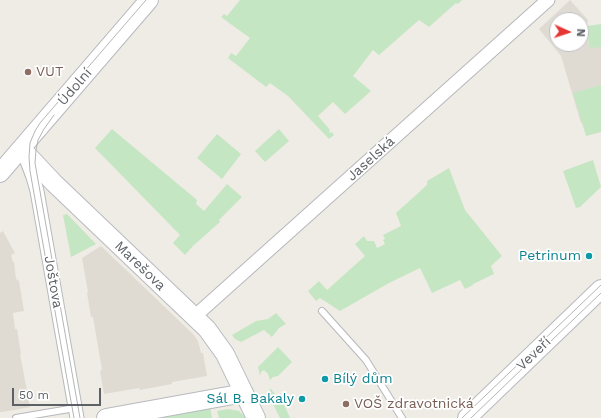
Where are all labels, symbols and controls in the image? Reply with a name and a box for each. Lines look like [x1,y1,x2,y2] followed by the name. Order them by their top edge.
[549,12,589,52] north arrow
[574,28,587,37] text: N
[36,64,63,80] place label: VUT
[54,65,96,109] street label: Údolní
[23,67,33,77] marker: VUT
[344,133,398,185] street label: Jaselská
[111,238,169,294] street label: Marešova
[519,248,581,264] place label: Petrinum
[584,251,594,261] marker: Petrinum
[40,255,66,309] street label: Joštova
[513,334,555,374] street label: Veveří
[333,371,393,387] place label: Bílý dům
[320,374,330,384] marker: Bílý dům
[14,380,103,406] scale bar
[19,388,49,402] text: 50 m
[207,391,294,407] place label: Sál B. Bakaly
[297,394,307,404] marker: Sál B. Bakaly
[354,396,474,412] place label: VOŠ zdravotnická
[341,399,351,409] marker: VOŠ zdravotnická

